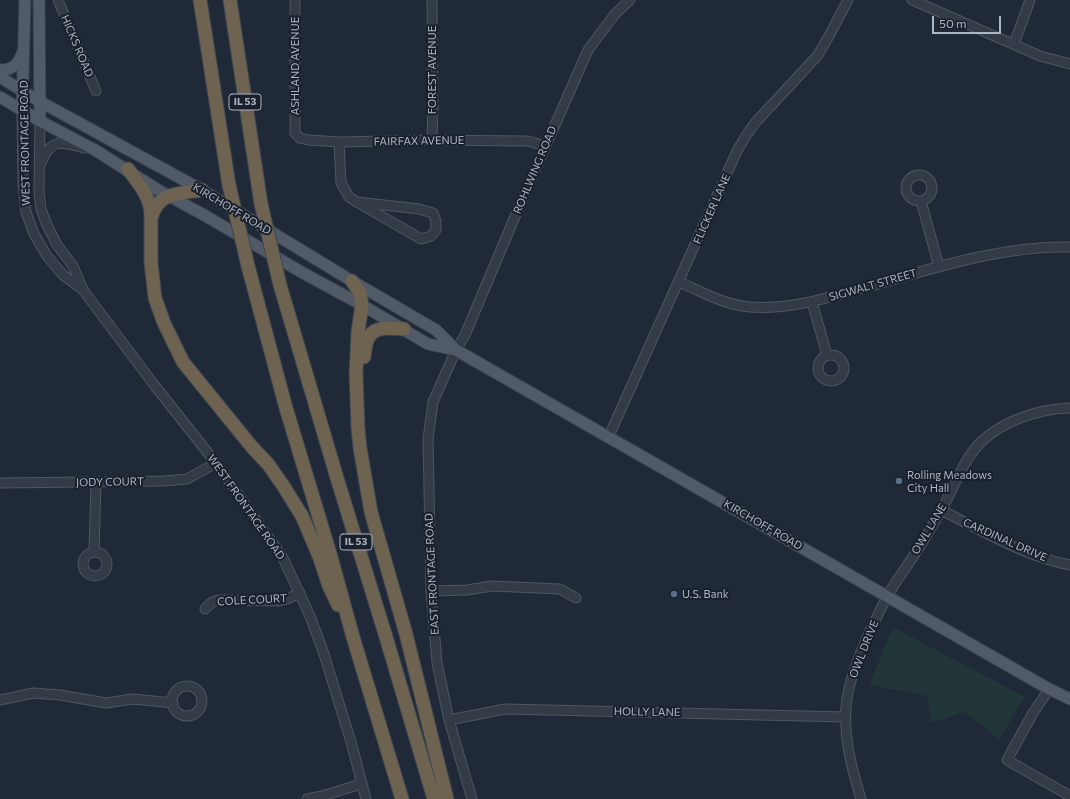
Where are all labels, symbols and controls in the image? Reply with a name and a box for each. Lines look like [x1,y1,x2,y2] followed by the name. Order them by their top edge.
[934,8,1003,34] scale bar
[58,13,96,79] street label: HICKS ROAD
[939,16,967,30] text: 50 m
[288,17,302,115] street label: ASHLAND AVENUE
[425,26,439,114] street label: FOREST AVENUE
[17,80,33,206] street label: WEST FRONTAGE ROAD
[229,94,261,110] road number: IL 53
[511,124,559,216] street label: ROHLWING ROAD
[374,134,464,148] street label: FAIRFAX AVENUE
[691,172,733,246] street label: FLICKER LANE
[191,181,273,237] street label: KIRCHOFF ROAD
[828,266,918,304] street label: SIGWALT STREET
[205,452,287,562] street label: WEST FRONTAGE ROAD
[907,468,992,494] place label: Rolling Meadows City Hall
[76,475,144,489] street label: JODY COURT
[894,476,904,486] marker: Rolling Meadows City Hall
[721,497,805,553] street label: KIRCHOFF ROAD
[909,501,949,557] street label: OWL LANE
[422,513,442,635] street label: EAST FRONTAGE ROAD
[961,516,1049,564] street label: CARDINAL DRIVE
[340,534,372,550] road number: IL 53
[682,587,729,601] place label: U.S. Bank
[669,589,679,599] marker: U.S. Bank
[217,592,287,608] street label: COLE COURT
[846,618,882,680] street label: OWL DRIVE
[614,705,680,719] street label: HOLLY LANE

